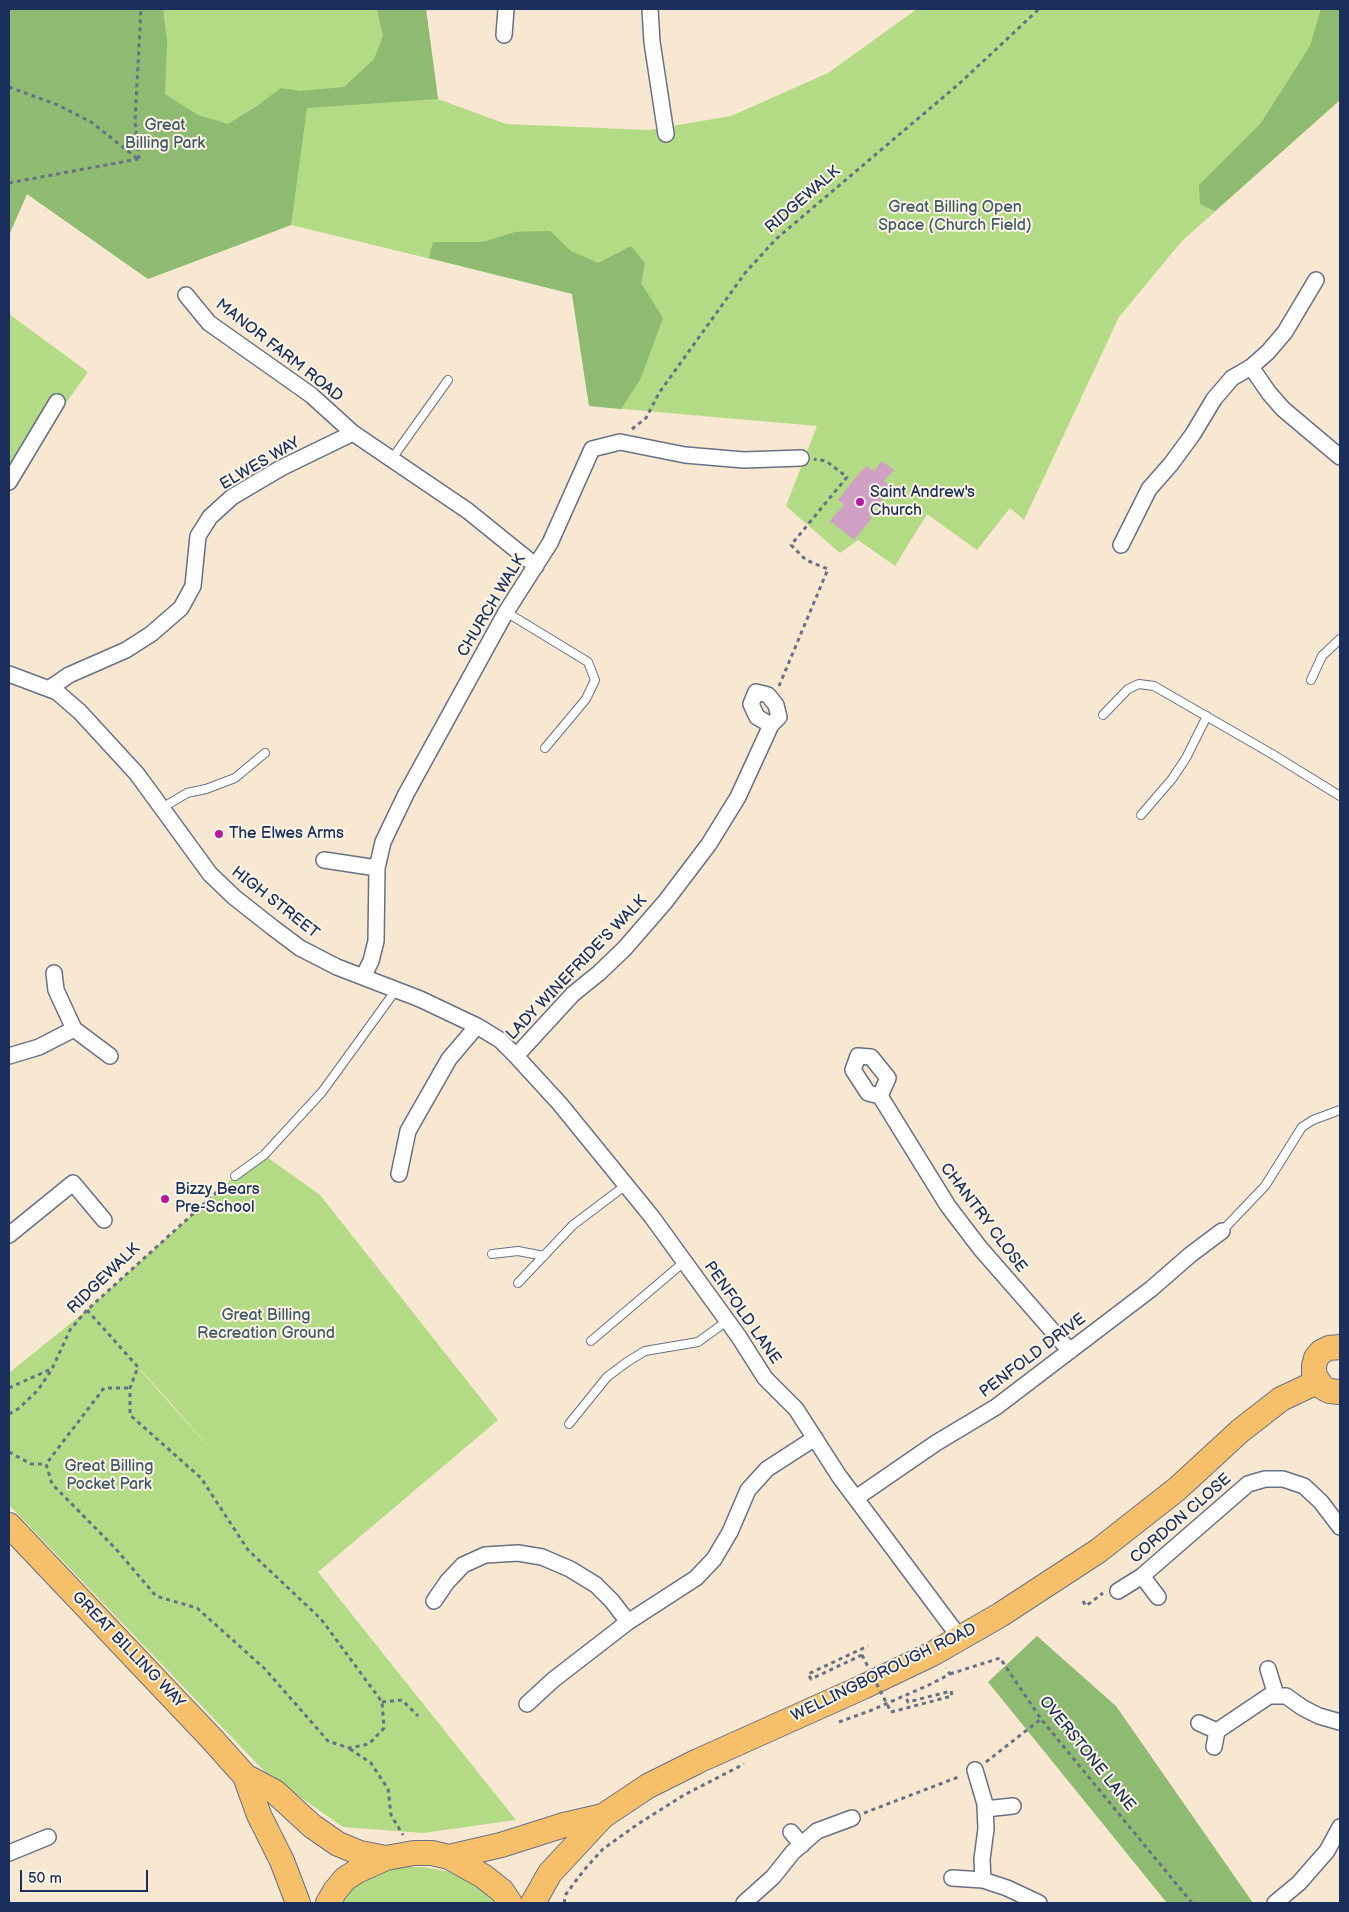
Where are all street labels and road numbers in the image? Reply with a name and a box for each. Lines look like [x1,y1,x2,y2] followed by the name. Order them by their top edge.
[762,162,844,238] street label: RIDGEWALK
[212,295,346,407] street label: MANOR FARM ROAD
[217,433,303,495] street label: ELWES WAY
[454,551,530,661] street label: CHURCH WALK
[227,863,323,943] street label: HIGH STREET
[503,892,651,1044] street label: LADY WINEFRIDE'S WALK
[936,1160,1030,1276] street label: CHANTRY CLOSE
[64,1240,144,1318] street label: RIDGEWALK
[699,1258,785,1368] street label: PENFOLD LANE
[976,1310,1090,1402] street label: PENFOLD DRIVE
[1127,1470,1235,1568] street label: CORDON CLOSE
[67,1588,189,1712] street label: GREAT BILLING WAY
[788,1620,980,1726] street label: WELLINGBOROUGH ROAD
[1035,1693,1139,1815] street label: OVERSTONE LANE

